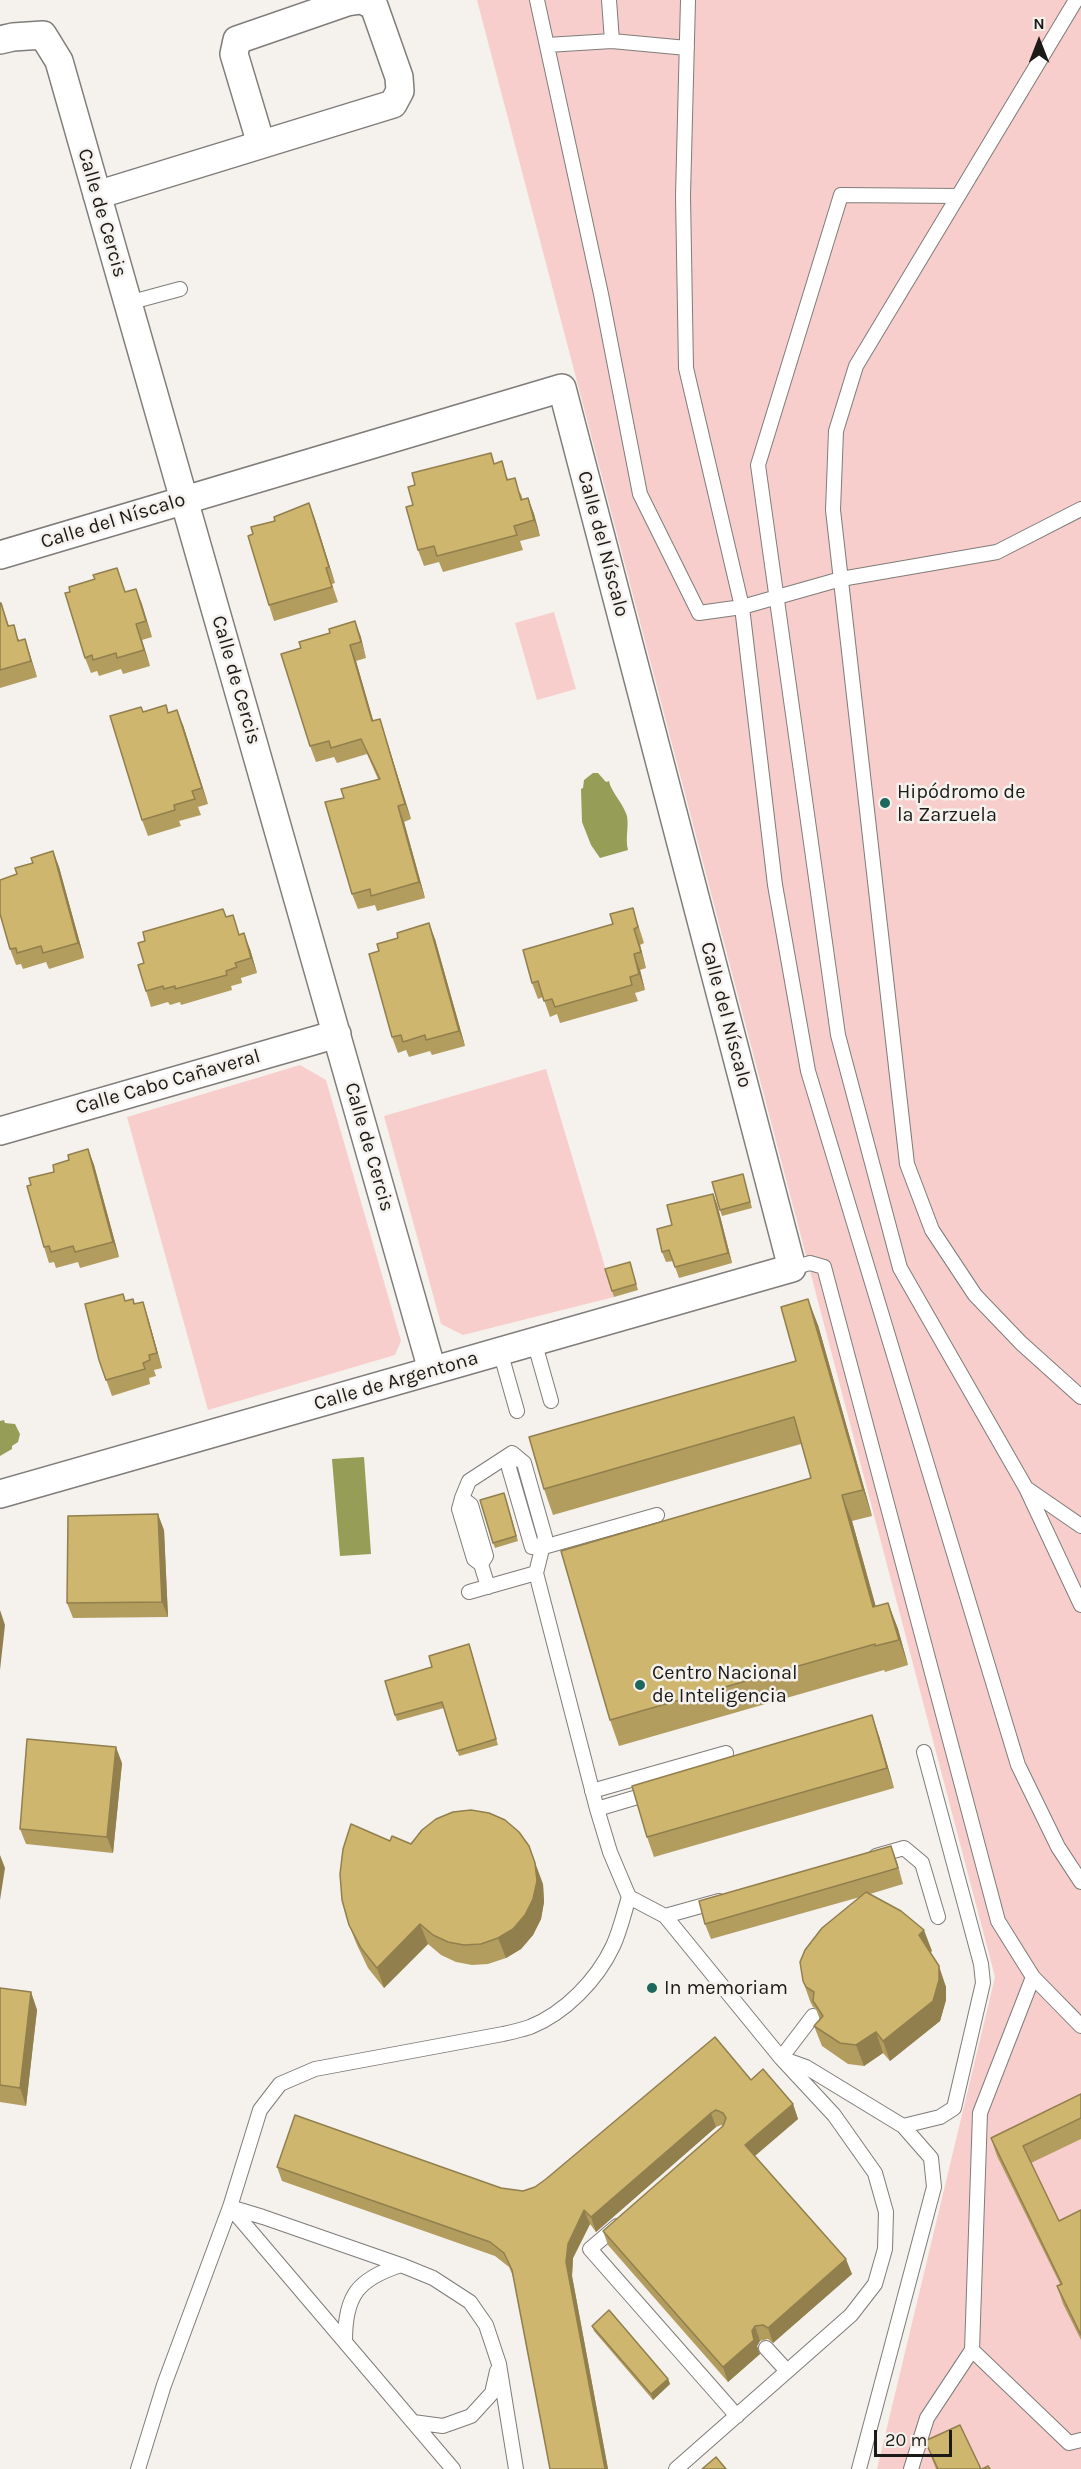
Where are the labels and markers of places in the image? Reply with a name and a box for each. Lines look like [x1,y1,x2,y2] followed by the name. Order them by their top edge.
[897,780,1025,827] place label: Hipódromo de la Zarzuela
[878,796,892,810] marker: Hipódromo de la Zarzuela
[652,1661,798,1708] place label: Centro Nacional de Inteligencia
[633,1678,647,1692] marker: Centro Nacional de Inteligencia
[664,1976,788,2000] place label: In memoriam
[645,1981,659,1995] marker: In memoriam

